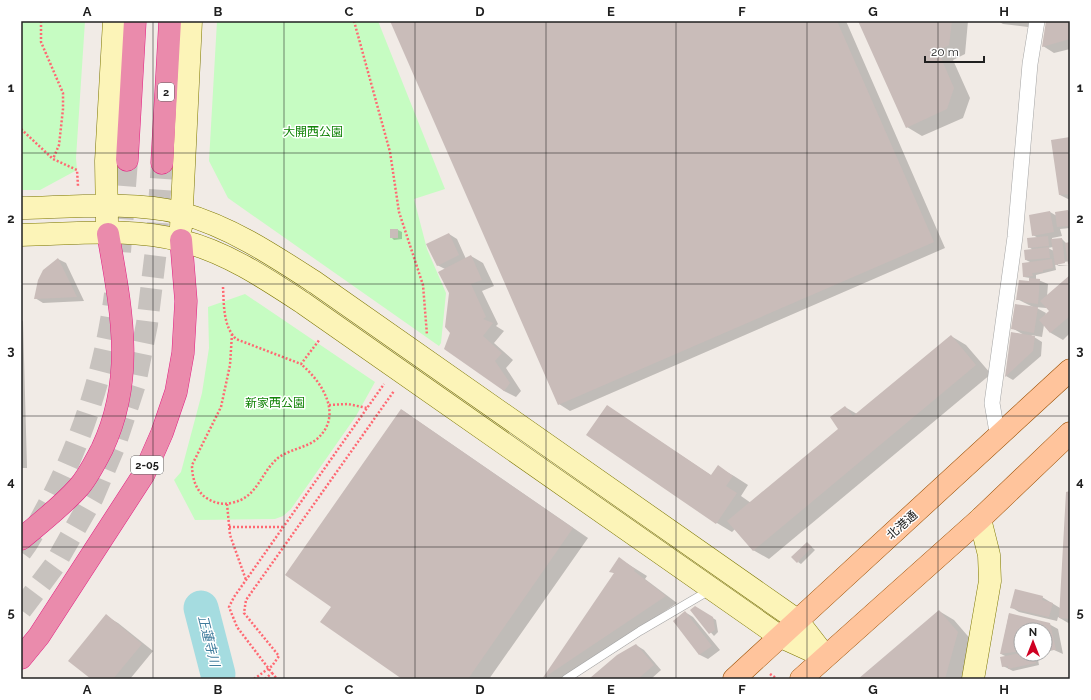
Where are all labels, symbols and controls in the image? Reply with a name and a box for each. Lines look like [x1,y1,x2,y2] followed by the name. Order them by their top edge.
[83,4,92,19] text: A
[214,4,223,19] text: B
[345,4,354,19] text: C
[475,4,485,19] text: D
[607,4,615,19] text: E
[738,4,746,19] text: F
[868,4,878,19] text: G
[999,4,1009,19] text: H
[925,38,984,64] scale bar
[931,45,959,59] text: 20 m
[8,80,15,95] text: 1
[1077,80,1084,95] text: 1
[158,83,174,101] road number: 2
[283,125,343,139] park label: 大開西公園
[7,211,15,226] text: 2
[1076,211,1084,226] text: 2
[7,343,15,358] text: 3
[1076,343,1084,358] text: 3
[245,396,305,410] park label: 新家西公園
[131,456,163,474] road number: 2-05
[7,474,15,489] text: 4
[1076,474,1084,489] text: 4
[884,508,920,542] street label: 北港通
[7,605,15,620] text: 5
[1076,605,1084,620] text: 5
[195,614,223,670] water label: 正蓮寺川
[1013,622,1053,662] north arrow
[1029,626,1037,639] text: N
[83,682,92,697] text: A
[214,682,223,697] text: B
[345,682,354,697] text: C
[475,682,485,697] text: D
[607,682,615,697] text: E
[738,682,746,697] text: F
[868,682,878,697] text: G
[999,682,1009,697] text: H

